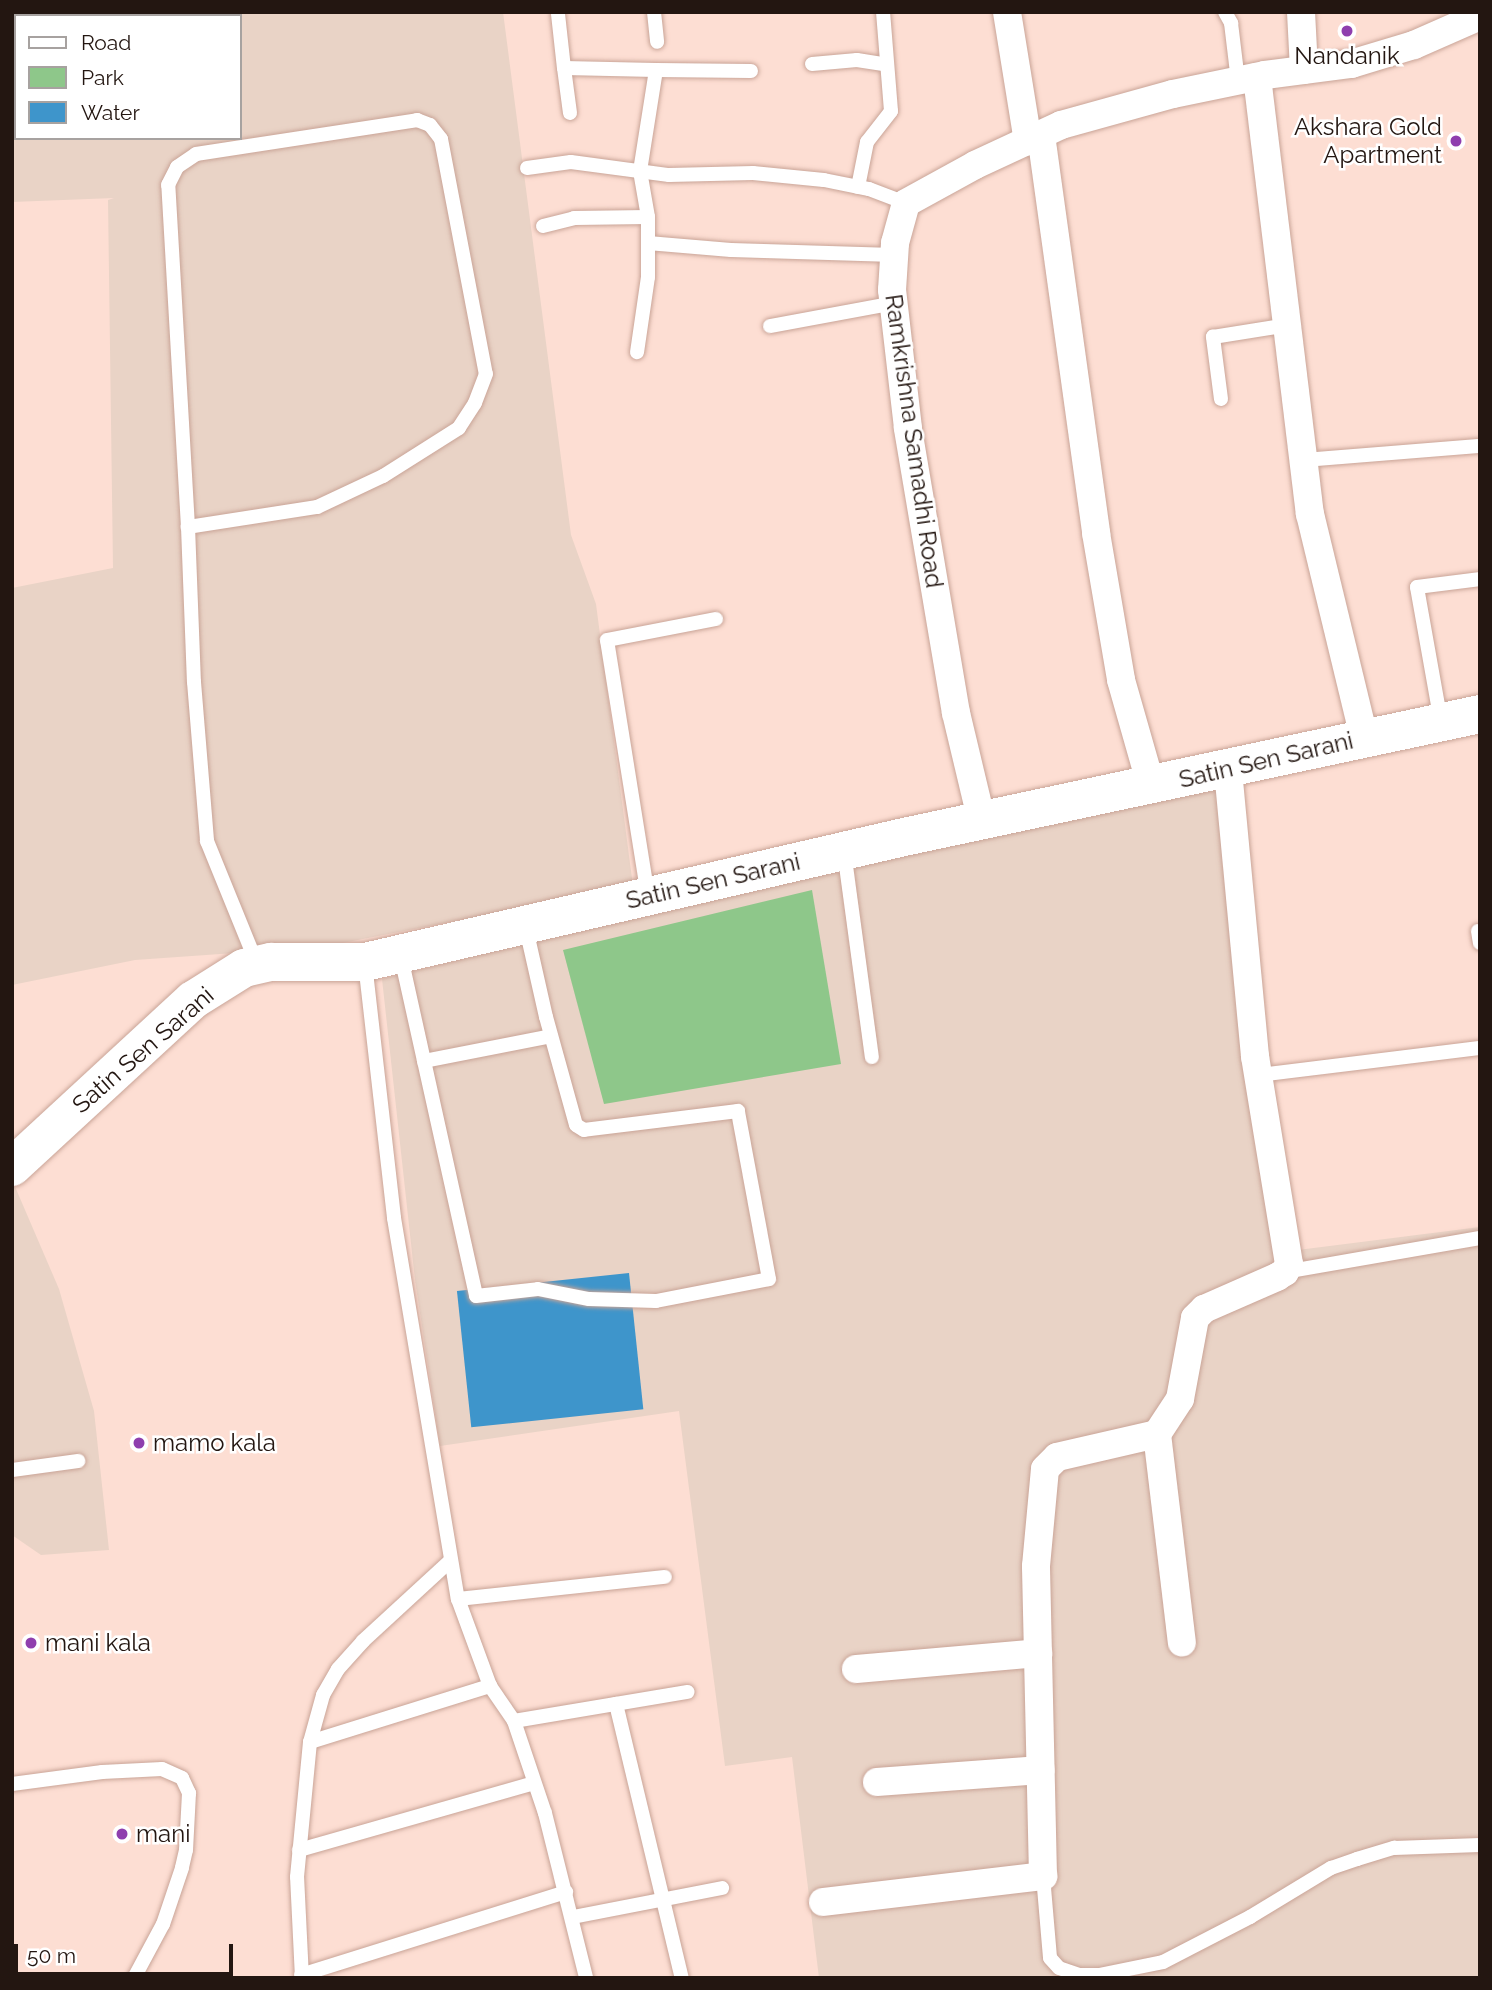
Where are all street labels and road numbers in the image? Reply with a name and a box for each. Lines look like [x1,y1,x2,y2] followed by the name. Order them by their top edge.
[879,292,949,590] street label: Ramkrishna Samadhi Road
[1176,726,1356,794] street label: Satin Sen Sarani
[623,847,803,915] street label: Satin Sen Sarani
[66,981,220,1119] street label: Satin Sen Sarani

